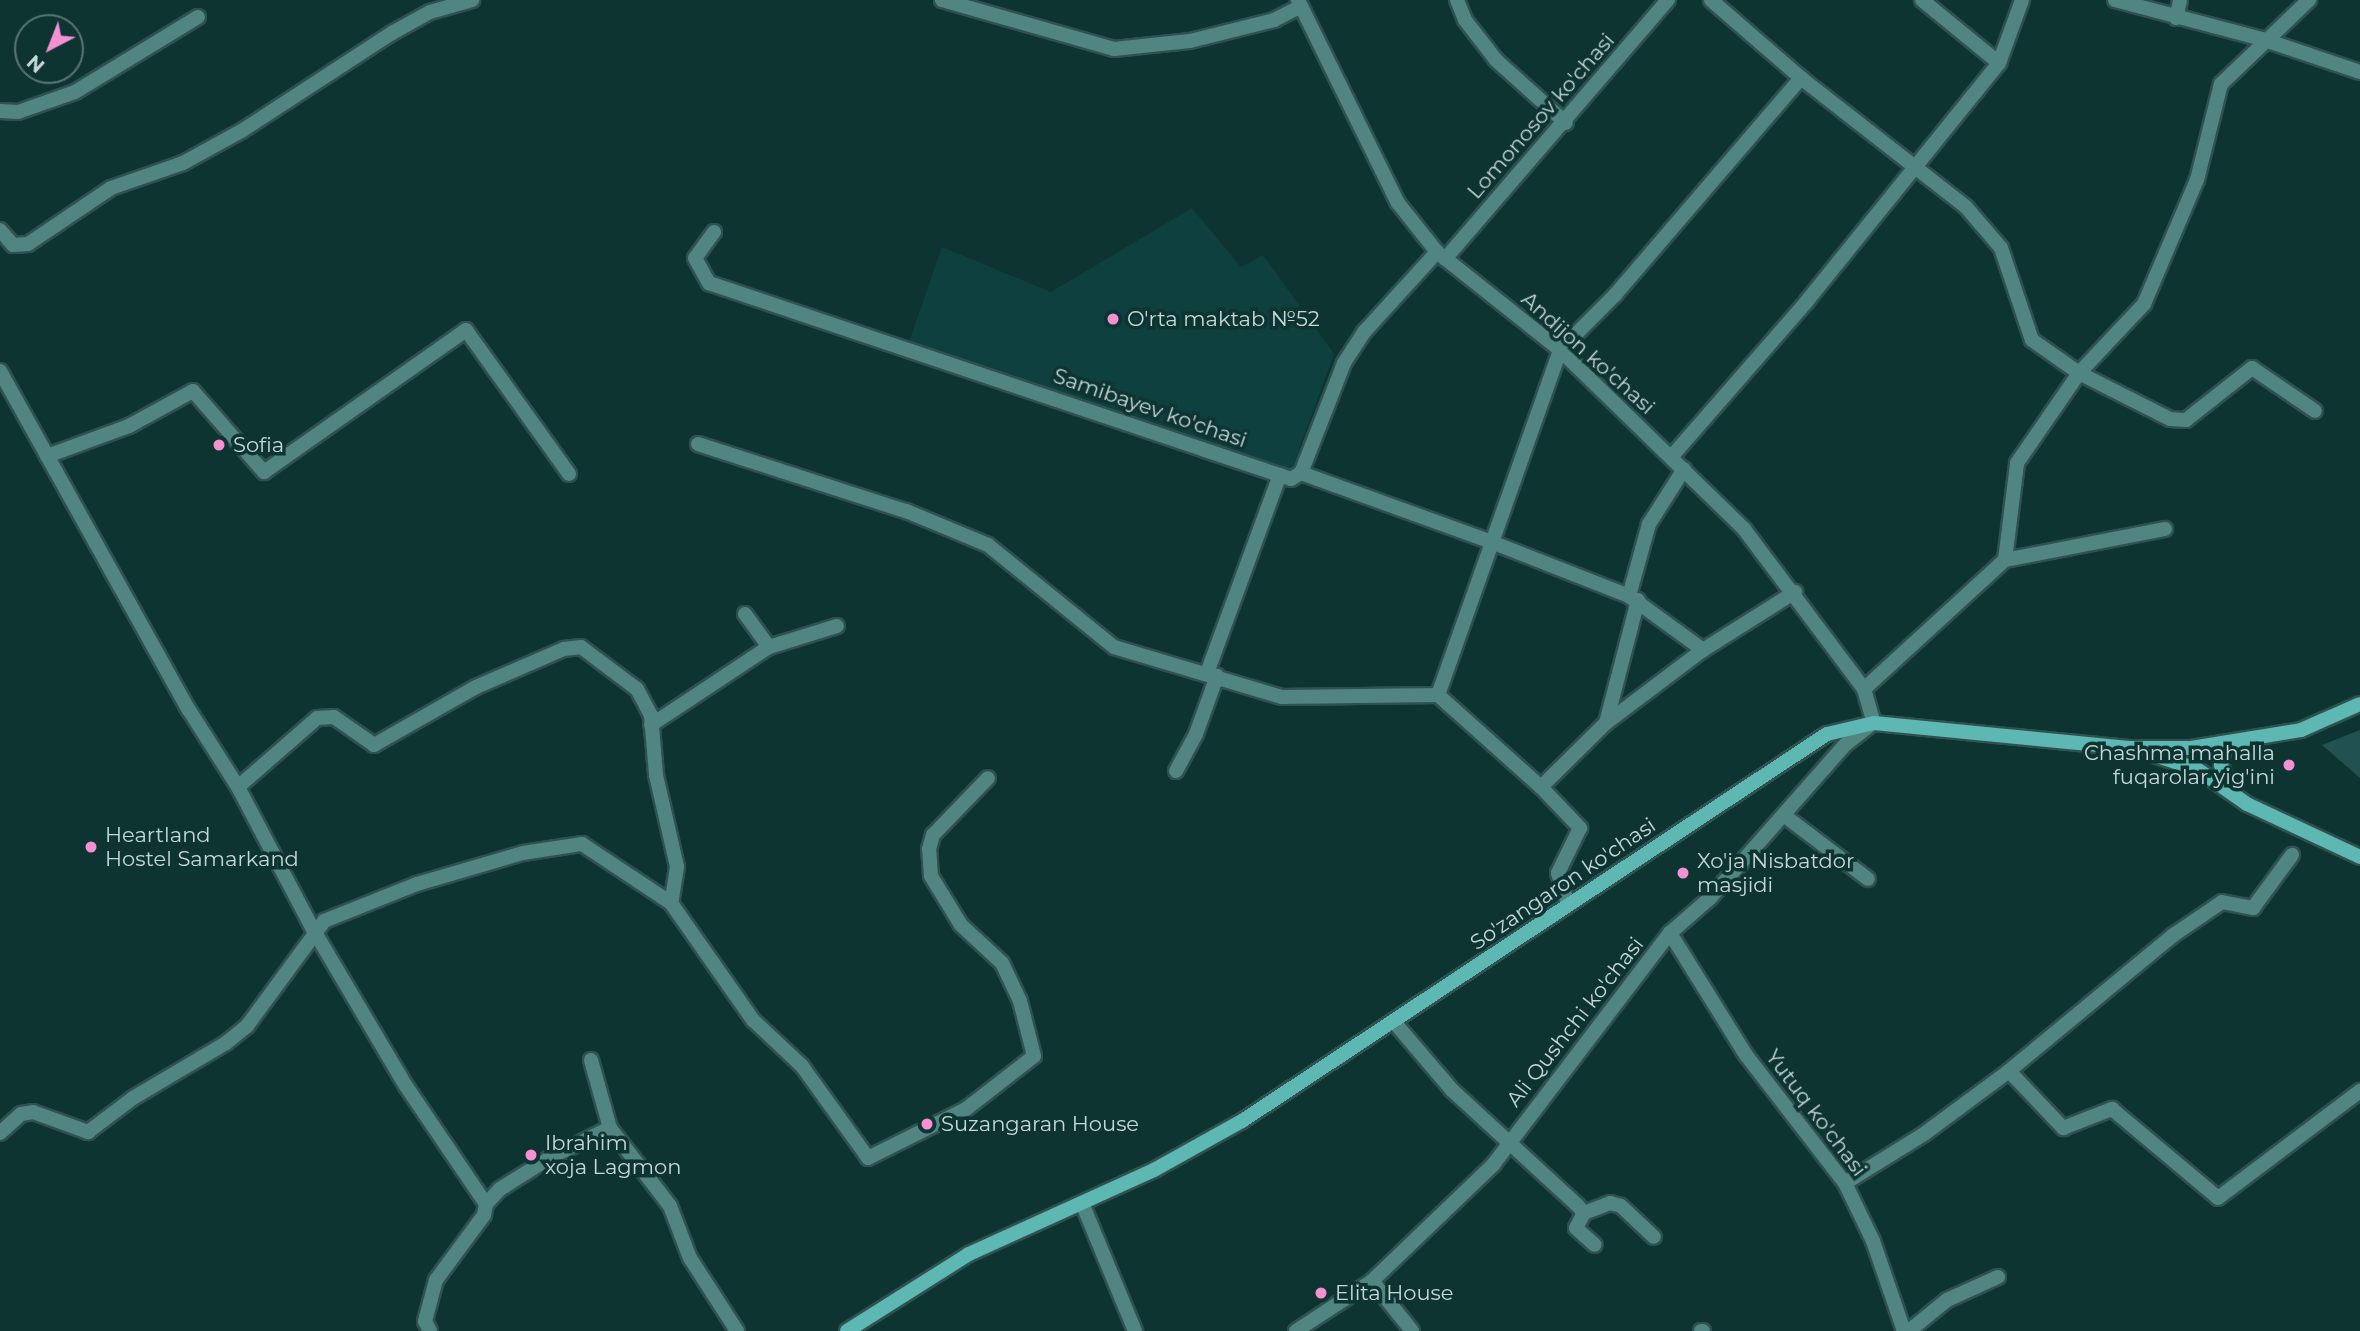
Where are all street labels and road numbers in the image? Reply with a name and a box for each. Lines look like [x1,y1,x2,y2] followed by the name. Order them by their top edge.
[1462,28,1620,204] street label: Lomonosov ko'chasi
[1516,286,1660,420] street label: Andijon ko'chasi
[1050,363,1250,453] street label: Samibayev ko'chasi
[1466,813,1660,955] street label: So'zangaron ko'chasi
[1501,932,1649,1112] street label: Ali Qushchi ko'chasi
[1760,1045,1872,1181] street label: Yutuq ko'chasi

